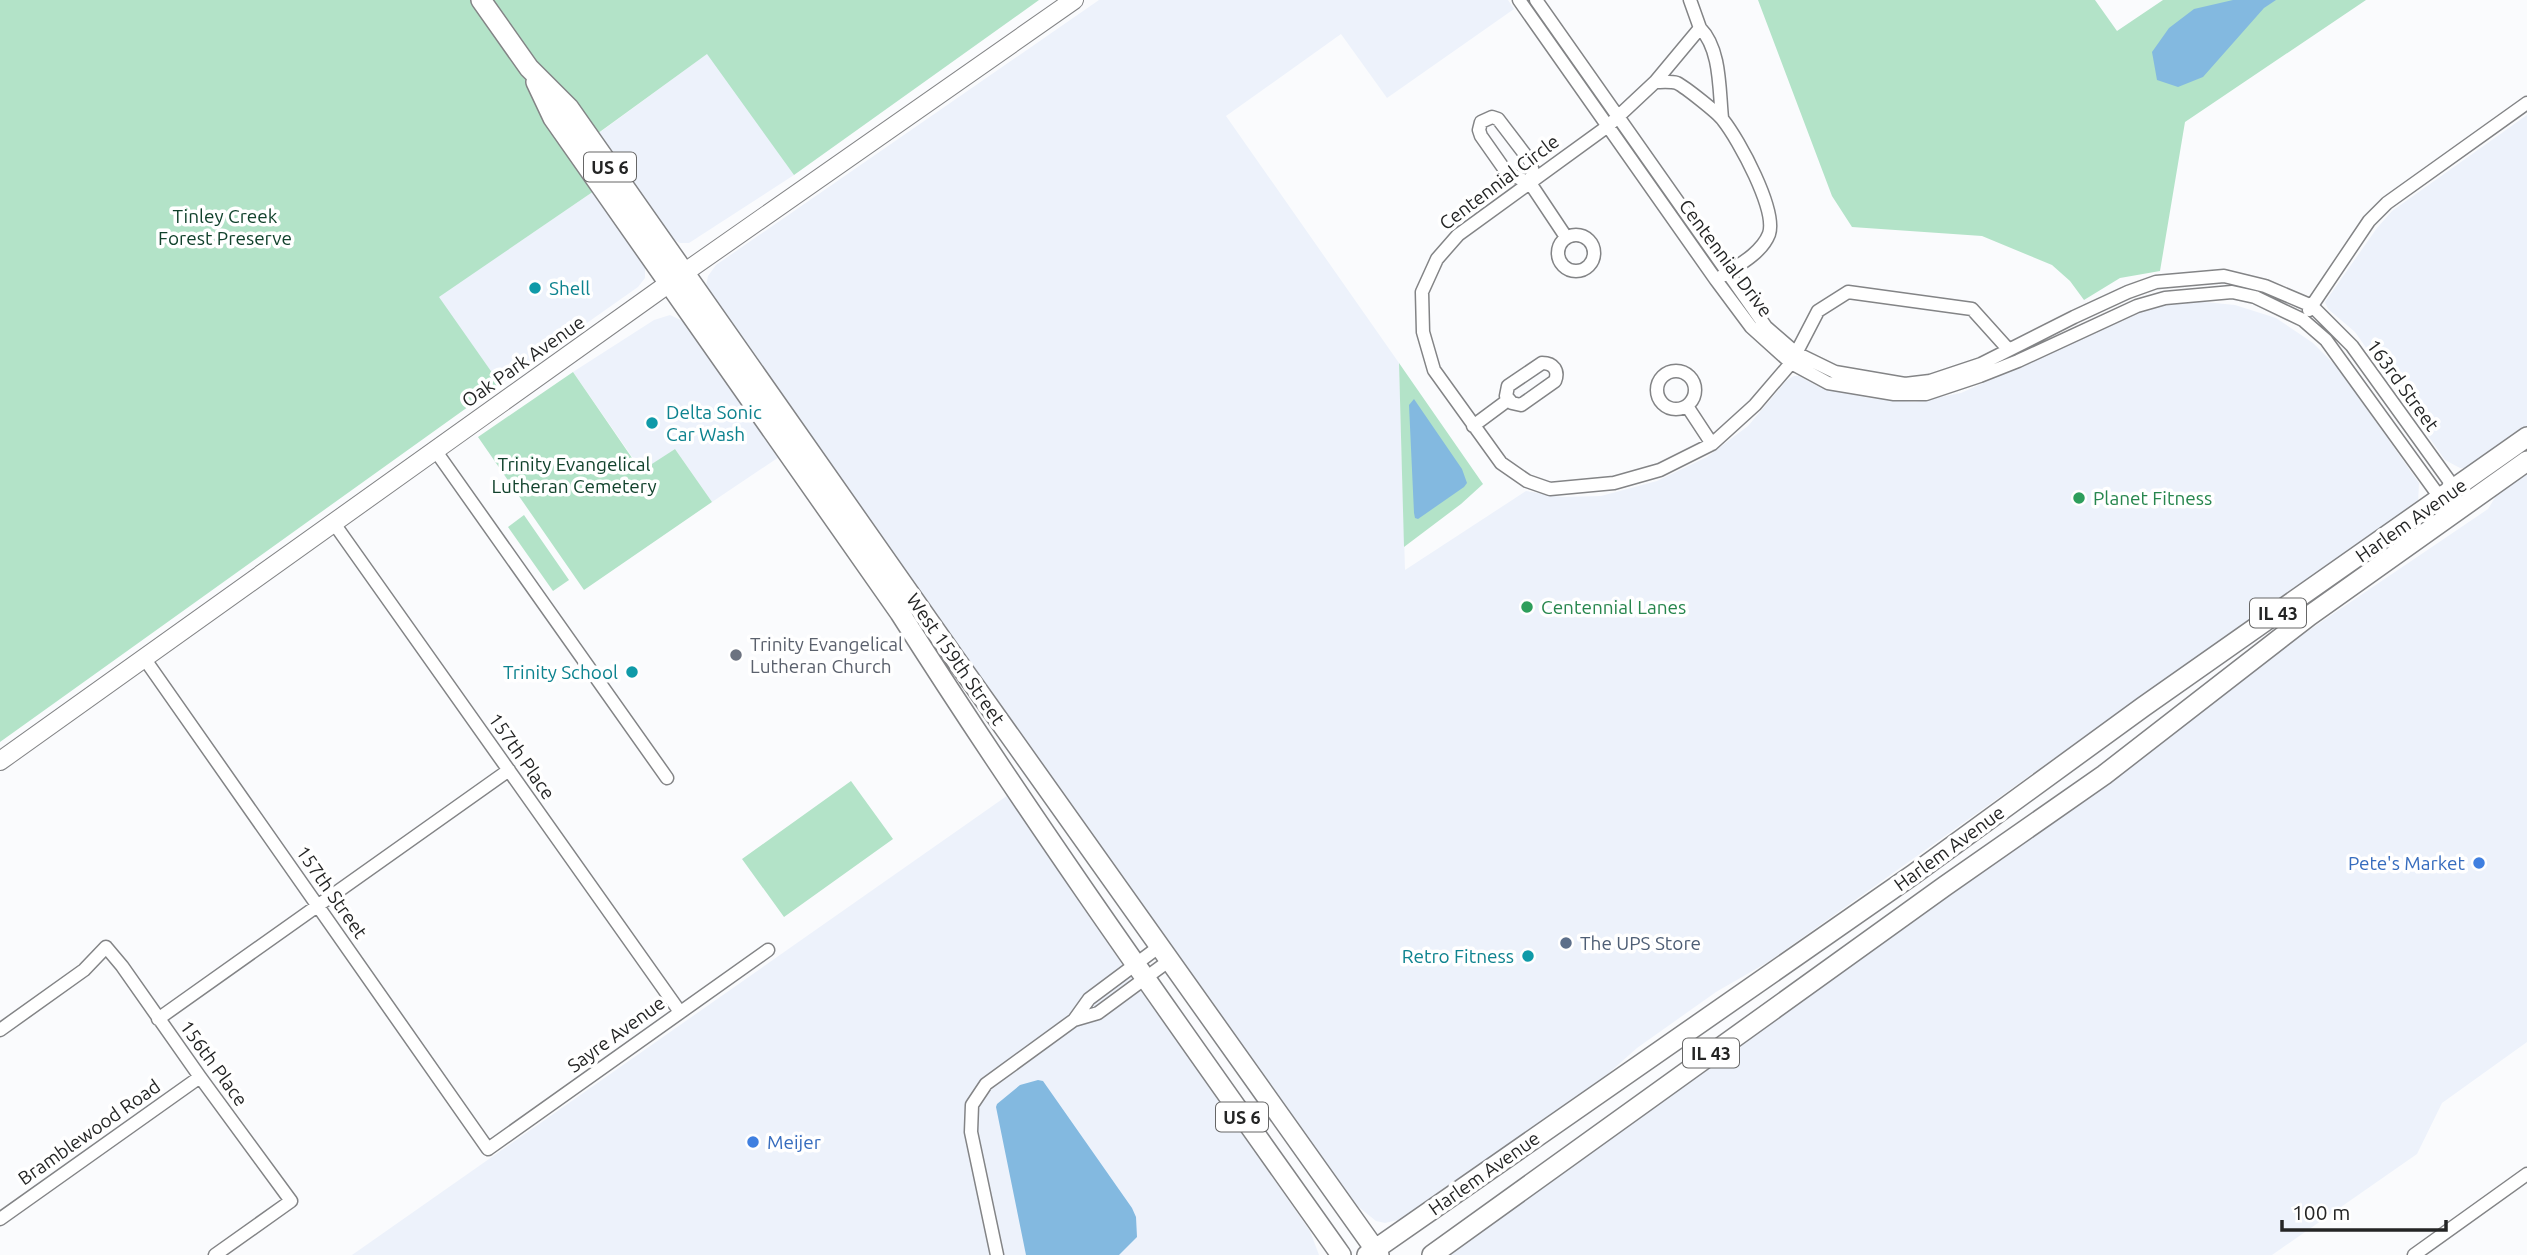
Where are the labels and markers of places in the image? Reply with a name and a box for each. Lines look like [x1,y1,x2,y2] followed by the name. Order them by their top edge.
[549,277,590,299] place label: Shell
[527,280,543,296] marker: Shell
[666,401,762,445] place label: Delta Sonic Car Wash
[644,415,660,431] marker: Delta Sonic Car Wash
[2093,487,2212,509] place label: Planet Fitness
[2071,490,2087,506] marker: Planet Fitness
[1541,596,1686,618] place label: Centennial Lanes
[1519,599,1535,615] marker: Centennial Lanes
[750,633,903,677] place label: Trinity Evangelical Lutheran Church
[728,647,744,663] marker: Trinity Evangelical Lutheran Church
[503,661,618,683] place label: Trinity School
[624,664,640,680] marker: Trinity School
[2348,852,2466,874] place label: Pete's Market
[2471,855,2487,871] marker: Pete's Market
[1580,932,1701,954] place label: The UPS Store
[1558,935,1574,951] marker: The UPS Store
[1402,945,1514,967] place label: Retro Fitness
[1520,948,1536,964] marker: Retro Fitness
[767,1131,821,1153] place label: Meijer
[745,1134,761,1150] marker: Meijer

